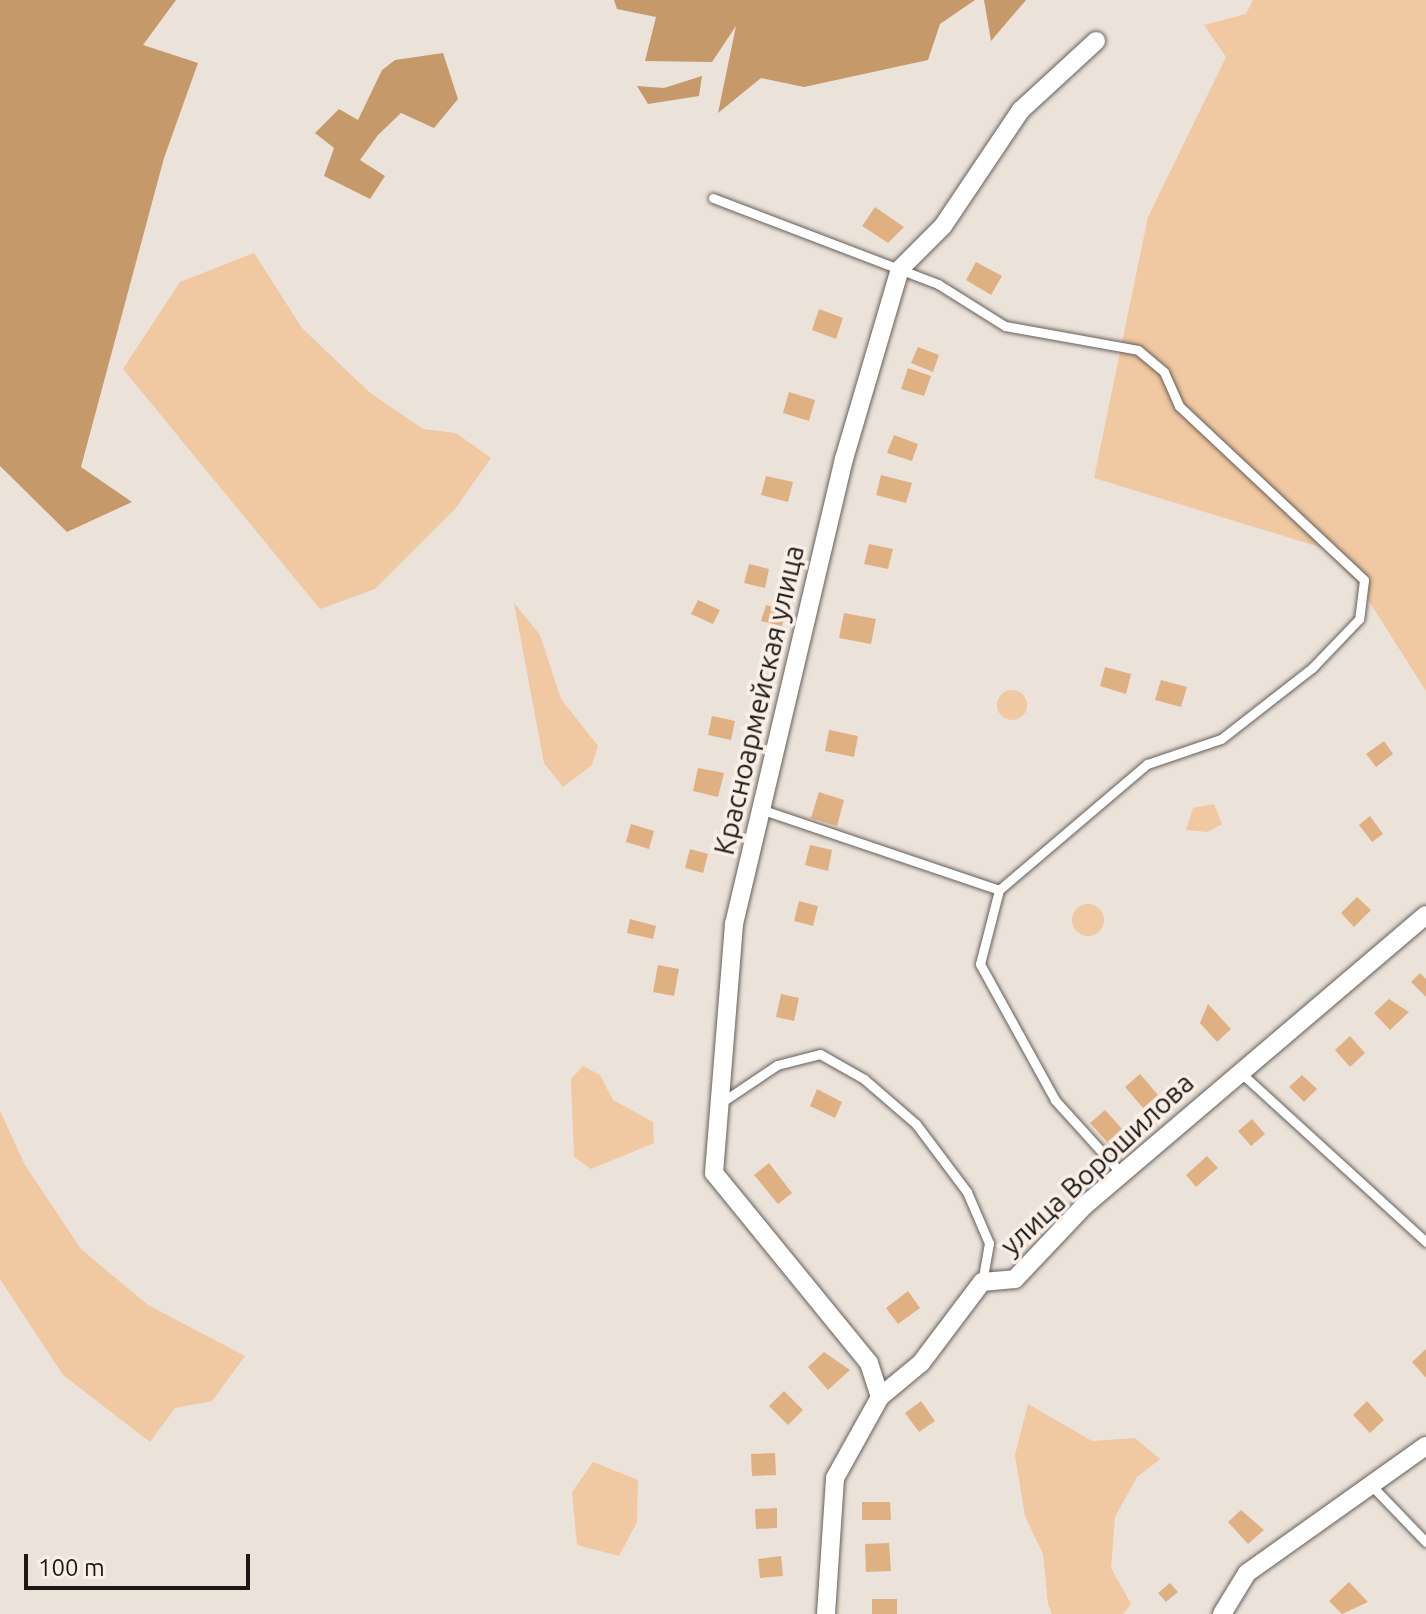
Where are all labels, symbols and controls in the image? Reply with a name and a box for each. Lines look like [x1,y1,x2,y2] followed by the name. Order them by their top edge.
[707,542,811,858] street label: Красноармейская улица
[993,1066,1201,1262] street label: улица Ворошилова
[28,1538,254,1588] scale bar
[38,1554,105,1581] text: 100 m

